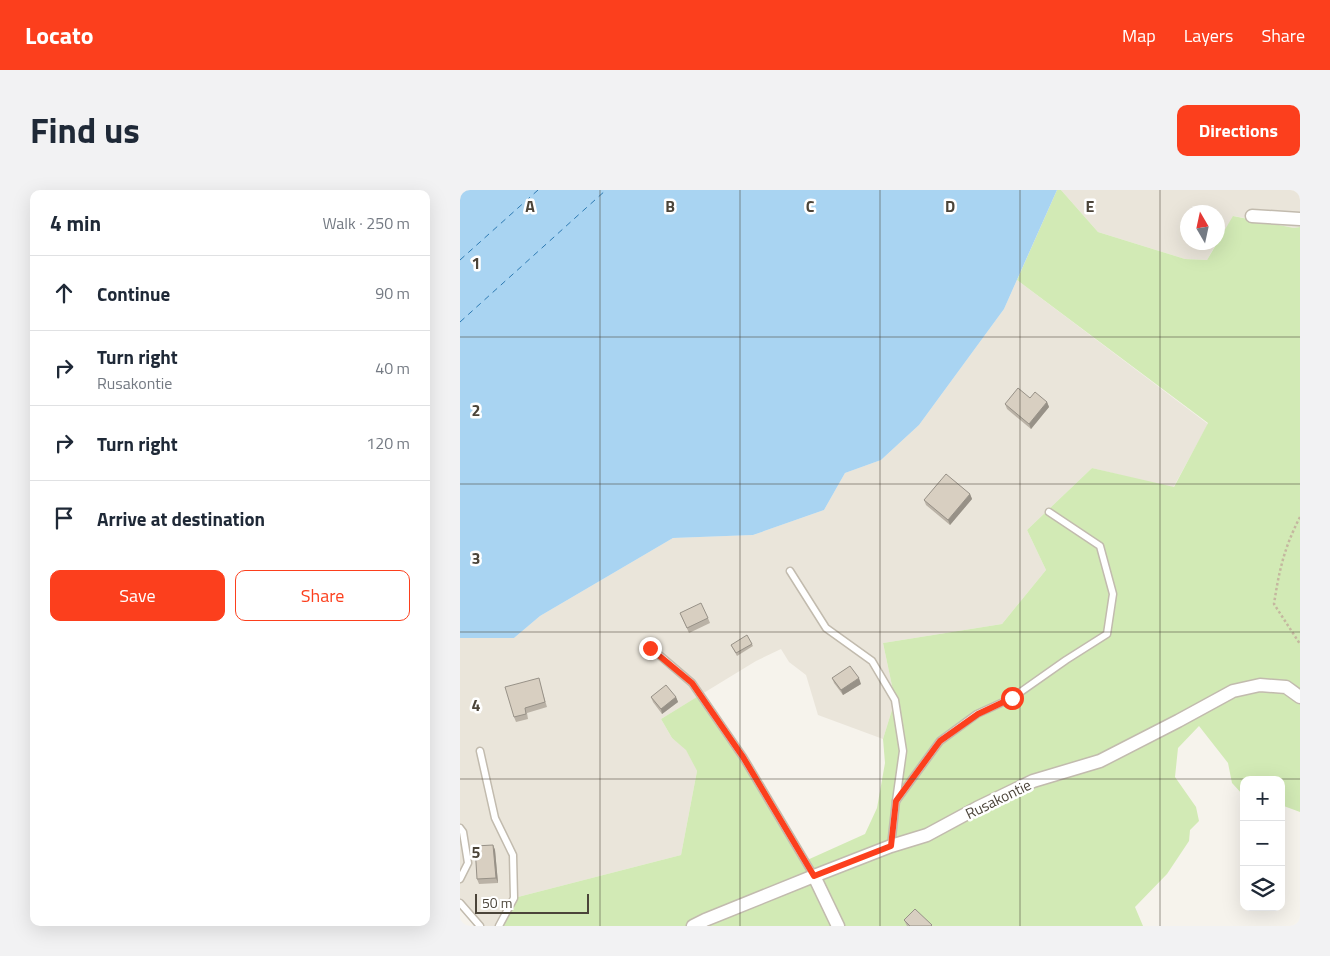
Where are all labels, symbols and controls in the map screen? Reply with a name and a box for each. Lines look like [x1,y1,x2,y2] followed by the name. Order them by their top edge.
[25,17,94,53] text: Locato
[1122,22,1156,49] text: Map
[1184,22,1233,49] text: Layers
[1261,22,1305,49] text: Share
[30,103,140,157] text: Find us
[1177,105,1300,156] button: Directions
[525,194,535,218] text: A
[665,194,675,218] text: B
[806,194,815,218] text: C
[945,194,955,218] text: D
[1086,194,1095,218] text: E
[1180,205,1225,250] north arrow
[50,207,101,239] text: 4 min
[322,211,410,235] text: Walk · 250 m
[472,251,480,275] text: 1
[50,279,78,307] icon: ahead
[97,279,170,308] text: Continue
[375,281,410,305] text: 90 m
[97,342,178,371] text: Turn right
[50,354,78,382] icon: right
[375,356,410,380] text: 40 m
[97,371,172,395] text: Rusakontie
[472,398,480,422] text: 2
[50,429,78,457] icon: right
[97,429,178,458] text: Turn right
[366,431,410,455] text: 120 m
[50,504,78,532] icon: arrive
[97,504,265,533] text: Arrive at destination
[472,546,480,570] text: 3
[50,570,225,621] button: Save
[235,570,410,621] button: Share
[639,637,662,660] route end
[1001,687,1024,710] route start
[472,693,481,717] text: 4
[961,773,1035,825] street label: Rusakontie
[1240,776,1285,911] map controls
[1240,776,1285,821] button: +
[1240,821,1285,866] button: −
[472,840,481,864] text: 5
[1240,866,1285,911] button: layers
[475,891,589,914] scale bar
[482,892,512,913] text: 50 m

